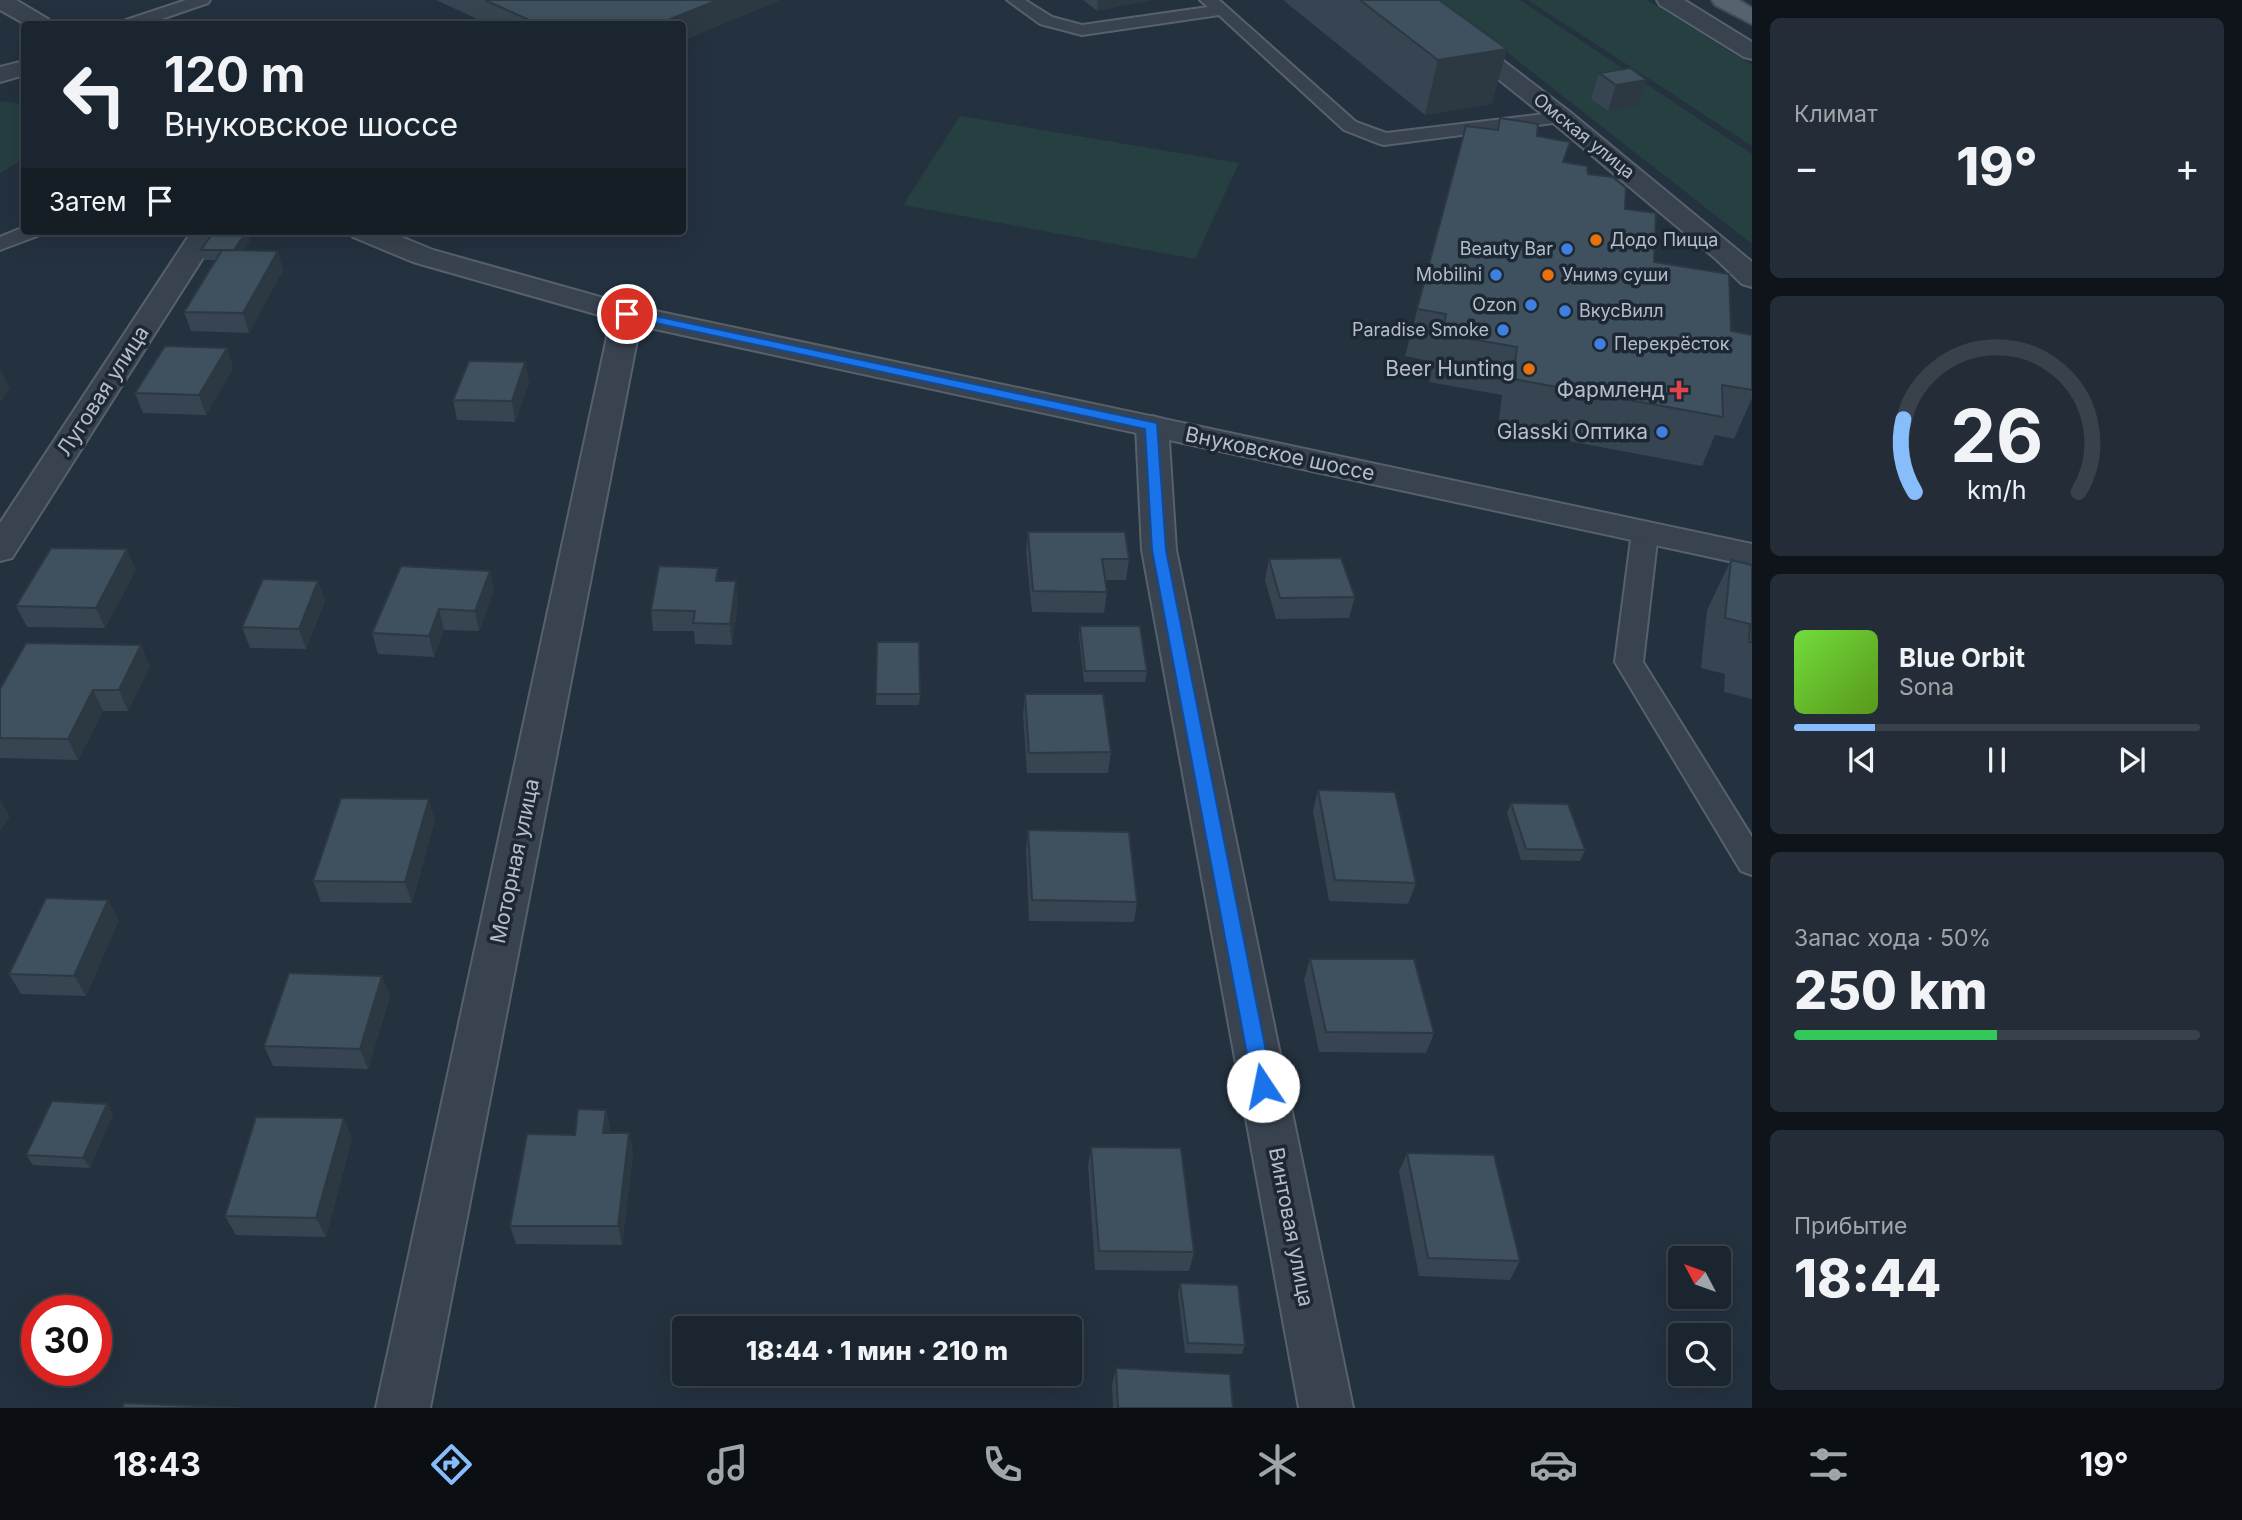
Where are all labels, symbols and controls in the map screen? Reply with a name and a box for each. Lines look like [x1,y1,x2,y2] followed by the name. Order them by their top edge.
[164,45,305,104] text: 120 m
[49,49,140,140] icon: left
[1530,88,1639,183] street label: Омская улица
[1794,100,1878,128] text: Климат
[164,105,458,144] text: Внуковское шоссе
[1956,135,2038,198] text: 19°
[1794,144,1819,190] text: −
[2175,144,2200,190] text: +
[141,182,179,220] icon: arrive
[49,186,127,217] text: Затем
[1610,229,1718,250] place label: Додо Пицца
[1588,232,1604,248] marker: Додо Пицца
[1460,238,1553,259] place label: Beauty Bar
[1559,241,1575,257] marker: Beauty Bar
[1416,264,1482,285] place label: Mobilini
[1562,264,1668,285] place label: Унимэ суши
[1488,267,1504,283] marker: Mobilini
[1540,267,1556,283] marker: Унимэ суши
[597,284,657,344] pin
[1472,294,1517,315] place label: Ozon
[608,295,646,333] icon: arrive
[1523,297,1539,313] marker: Ozon
[1579,300,1664,321] place label: ВкусВилл
[1557,303,1573,319] marker: ВкусВилл
[1352,319,1489,340] place label: Paradise Smoke
[51,321,154,460] street label: Луговая улица
[1495,322,1511,338] marker: Paradise Smoke
[1614,333,1730,354] place label: Перекрёсток
[1592,336,1608,352] marker: Перекрёсток
[1385,356,1515,381] place label: Beer Hunting
[1521,361,1537,377] marker: Beer Hunting
[1557,377,1665,402] place label: Фармленд
[1671,382,1687,398] marker: Фармленд
[1950,391,2044,480] text: 26
[1497,419,1648,444] place label: Glasski Оптика
[1183,421,1377,486] street label: Внуковское шоссе
[1654,424,1670,440] marker: Glasski Оптика
[1967,475,2027,505] text: km/h
[1899,642,2025,673] text: Blue Orbit
[1899,673,1954,701] text: Sona
[1843,741,1881,779] icon: previous
[1978,741,2016,779] icon: pause
[2113,741,2151,779] icon: next
[485,776,544,946] street label: Моторная улица
[1794,924,1991,952] text: Запас хода · 50%
[1794,959,1987,1022] text: 250 km
[1226,1049,1300,1123] position arrow
[1264,1145,1319,1309] street label: Винтовая улица
[1794,1212,1907,1240] text: Прибытие
[1668,1246,1731,1309] north arrow
[1668,1246,1731,1386] map controls
[1794,1247,1941,1310] text: 18:44
[21,1295,112,1386] speed limit sign: 30
[1668,1323,1731,1386] button: search
[746,1335,1008,1366] text: 18:44 · 1 мин · 210 m
[427,1440,476,1489] icon: directions
[703,1440,752,1489] icon: music
[978,1440,1027,1489] icon: phone
[1253,1440,1302,1489] icon: climate
[1529,1440,1578,1489] icon: car
[1804,1440,1853,1489] icon: filters
[113,1445,201,1484] text: 18:43
[2079,1445,2129,1484] text: 19°

